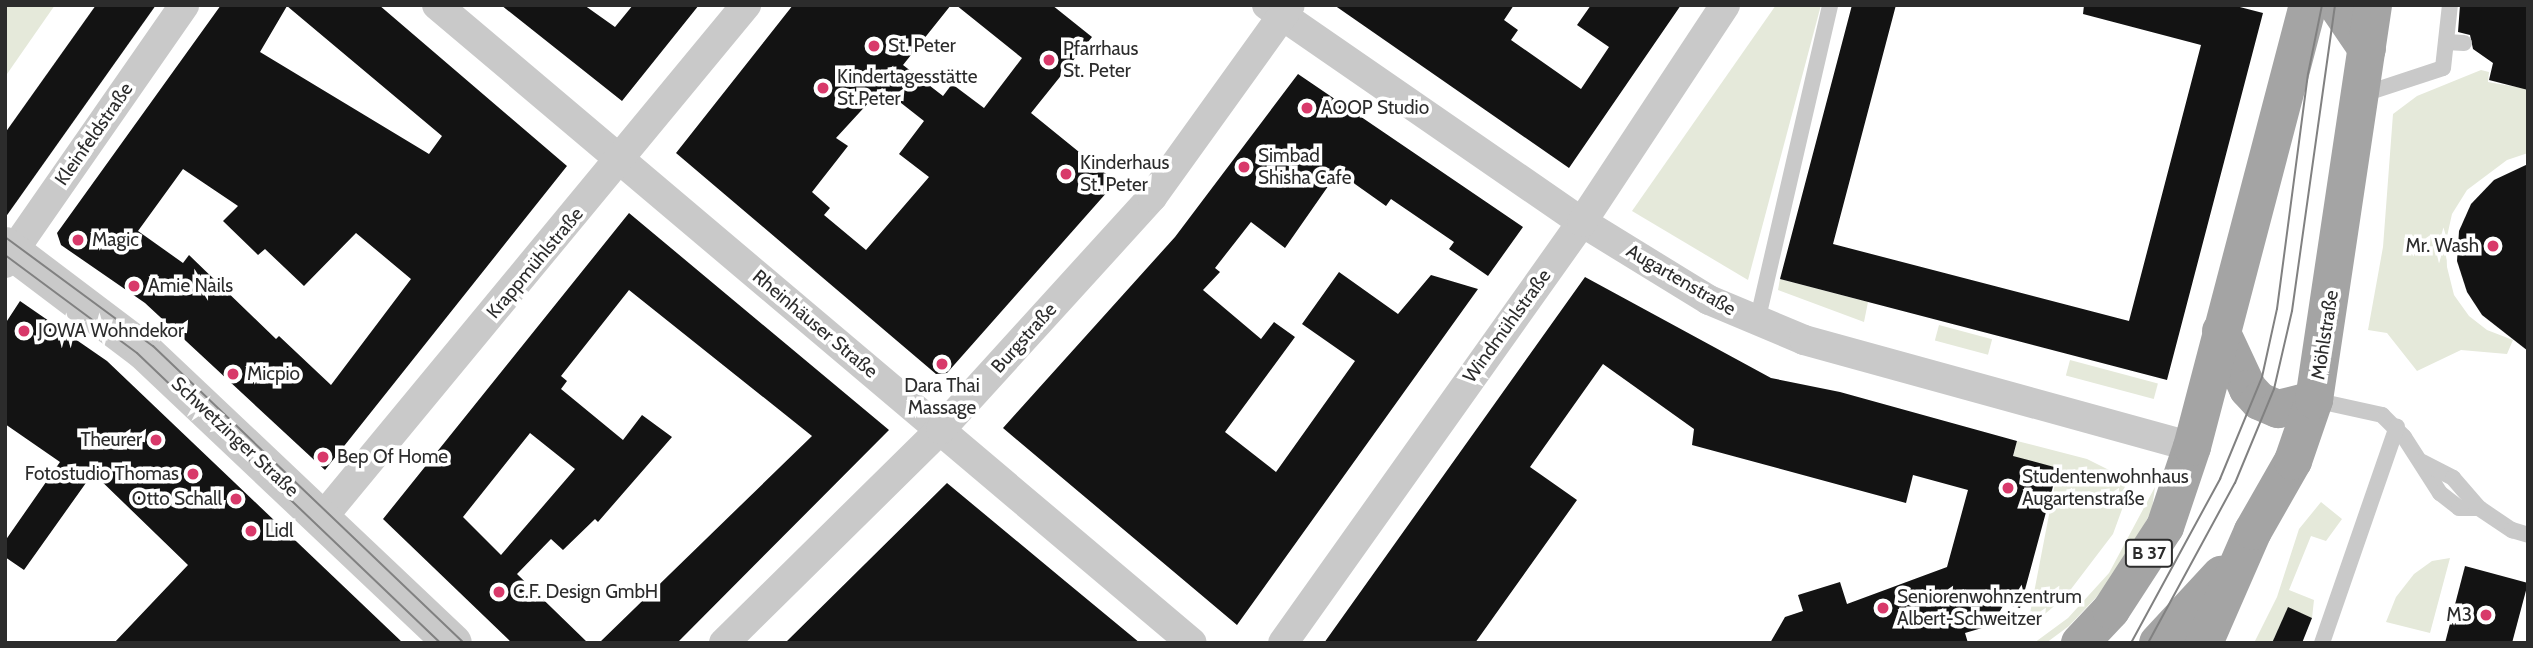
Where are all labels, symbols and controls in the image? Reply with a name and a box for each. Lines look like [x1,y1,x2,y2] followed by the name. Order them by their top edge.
[888,35,956,57] place label: St. Peter
[866,38,882,54] marker: St. Peter
[1063,38,1138,82] place label: Pfarrhaus St. Peter
[1041,52,1057,68] marker: Pfarrhaus St. Peter
[837,66,977,110] place label: Kindertagesstätte St.Peter
[50,78,138,190] street label: Kleinfeldstraße
[815,80,831,96] marker: Kindertagesstätte St.Peter
[1321,97,1429,119] place label: AOOP Studio
[1299,100,1315,116] marker: AOOP Studio
[1258,145,1351,189] place label: Simbad Shisha Cafe
[1080,152,1169,196] place label: Kinderhaus St. Peter
[1236,159,1252,175] marker: Simbad Shisha Cafe
[1058,166,1074,182] marker: Kinderhaus St. Peter
[482,203,588,323] street label: Krappmühlstraße
[92,229,139,251] place label: Magic
[70,232,86,248] marker: Magic
[2406,235,2479,257] place label: Mr. Wash
[2485,238,2501,254] marker: Mr. Wash
[1622,239,1740,321] street label: Augartenstraße
[748,265,882,383] street label: Rheinhäuser Straße
[1458,265,1556,387] street label: Windmühlstraße
[148,275,233,297] place label: Amie Nails
[126,278,142,294] marker: Amie Nails
[2307,289,2343,381] street label: Möhlstraße
[987,298,1061,378] street label: Burgstraße
[38,320,184,342] place label: JOWA Wohndekor
[16,323,32,339] marker: JOWA Wohndekor
[934,356,950,372] marker: Dara Thai Massage
[247,363,300,385] place label: Micpio
[225,366,241,382] marker: Micpio
[167,372,303,502] street label: Schwetzinger Straße
[904,375,980,419] place label: Dara Thai Massage
[81,429,142,451] place label: Theurer
[148,432,164,448] marker: Theurer
[337,446,448,468] place label: Bep Of Home
[315,449,331,465] marker: Bep Of Home
[25,463,179,485] place label: Fotostudio Thomas
[185,466,201,482] marker: Fotostudio Thomas
[2022,466,2189,510] place label: Studentenwohnhaus Augartenstraße
[2000,480,2016,496] marker: Studentenwohnhaus Augartenstraße
[132,488,222,510] place label: Otto Schall
[228,491,244,507] marker: Otto Schall
[265,520,294,542] place label: Lidl
[243,523,259,539] marker: Lidl
[2124,538,2174,568] road number: B 37
[513,581,658,603] place label: C.F. Design GmbH
[491,584,507,600] marker: C.F. Design GmbH
[1897,586,2082,630] place label: Seniorenwohnzentrum Albert-Schweitzer
[1875,600,1891,616] marker: Seniorenwohnzentrum Albert-Schweitzer
[2446,604,2472,626] place label: M3
[2478,607,2494,623] marker: M3

